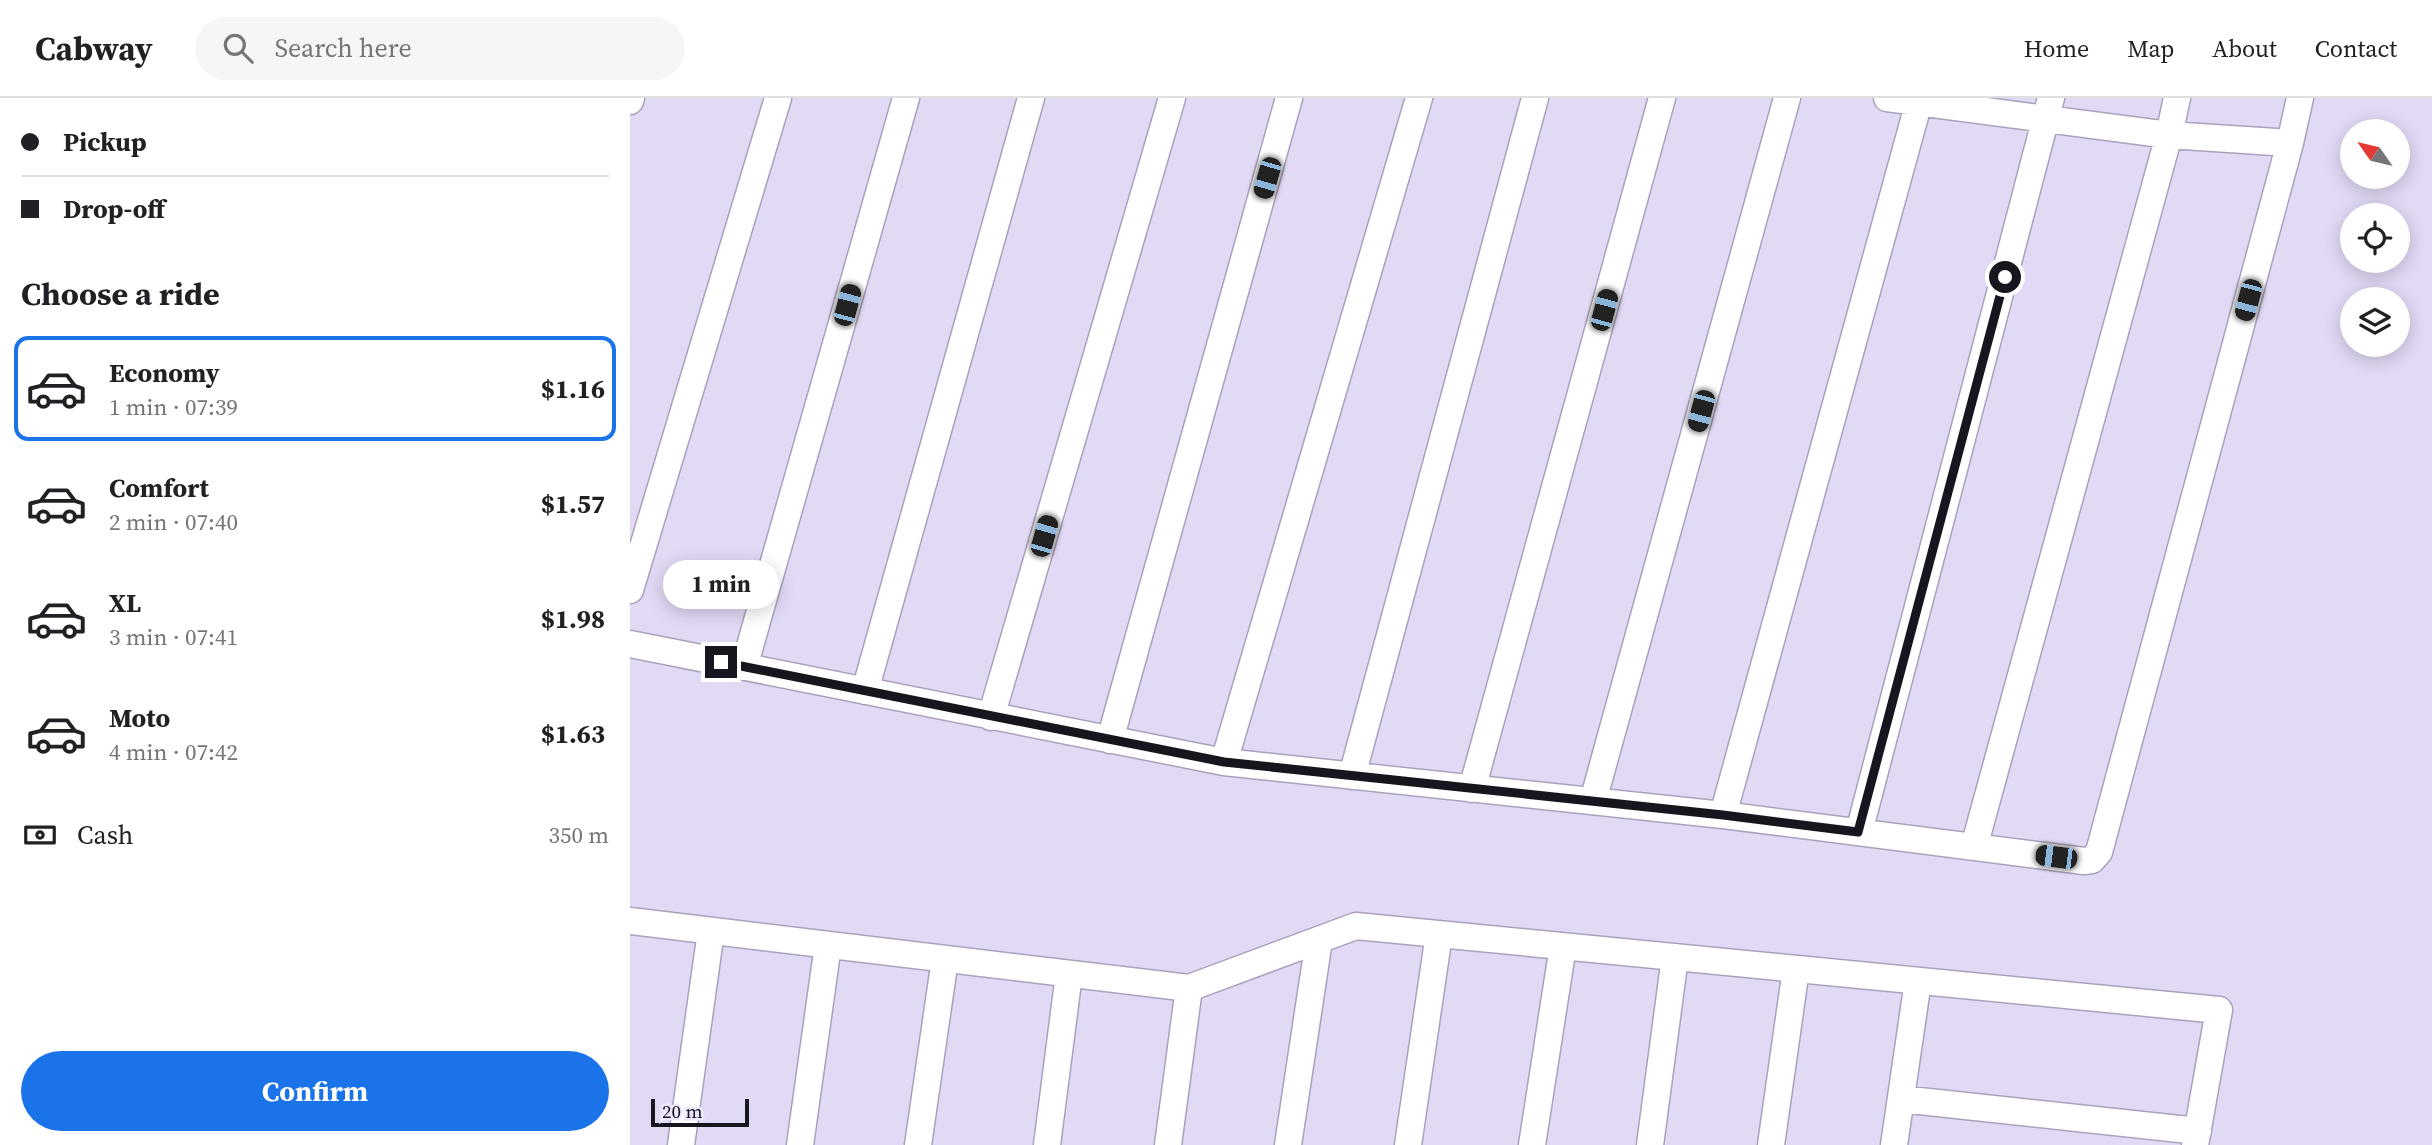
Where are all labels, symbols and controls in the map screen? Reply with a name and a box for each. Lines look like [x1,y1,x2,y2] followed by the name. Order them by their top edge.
[195,17,685,80] search box
[35,26,153,71] text: Cabway
[219,29,257,67] icon: search
[275,30,412,66] text: Search here
[2024,32,2089,65] text: Home
[2127,32,2174,65] text: Map
[2212,32,2277,65] text: About
[2315,32,2397,65] text: Contact
[2340,119,2410,189] north arrow
[2340,119,2410,357] map controls
[63,124,147,160] text: Pickup
[1252,155,1283,201] car
[63,191,165,227] text: Drop-off
[2340,203,2410,273] button: locate
[1989,261,2021,293] route start
[21,272,220,316] text: Choose a ride
[2233,277,2264,323] car
[832,282,863,328] car
[1589,287,1620,333] car
[2340,287,2410,357] button: layers
[109,355,220,391] text: Economy
[25,357,88,420] icon: car
[541,371,605,407] text: $1.16
[1686,388,1717,434] car
[109,391,238,423] text: 1 min · 07:39
[109,470,209,506] text: Comfort
[25,472,88,535] icon: car
[541,486,605,522] text: $1.57
[109,506,238,538] text: 2 min · 07:40
[1029,513,1060,559] car
[663,560,779,610] callout: 1 min
[691,568,751,600] text: 1 min
[109,585,141,621] text: XL
[25,587,88,650] icon: car
[541,601,605,637] text: $1.98
[109,621,238,653] text: 3 min · 07:41
[705,646,737,678] route end
[109,700,170,736] text: Moto
[25,702,88,765] icon: car
[541,716,605,752] text: $1.63
[109,736,238,768] text: 4 min · 07:42
[21,816,59,854] icon: cash
[77,817,133,853] text: Cash
[548,819,609,851] text: 350 m
[2034,844,2079,870] car
[21,1051,609,1131] button: Confirm
[651,1096,749,1128] scale bar
[662,1098,703,1124] text: 20 m

